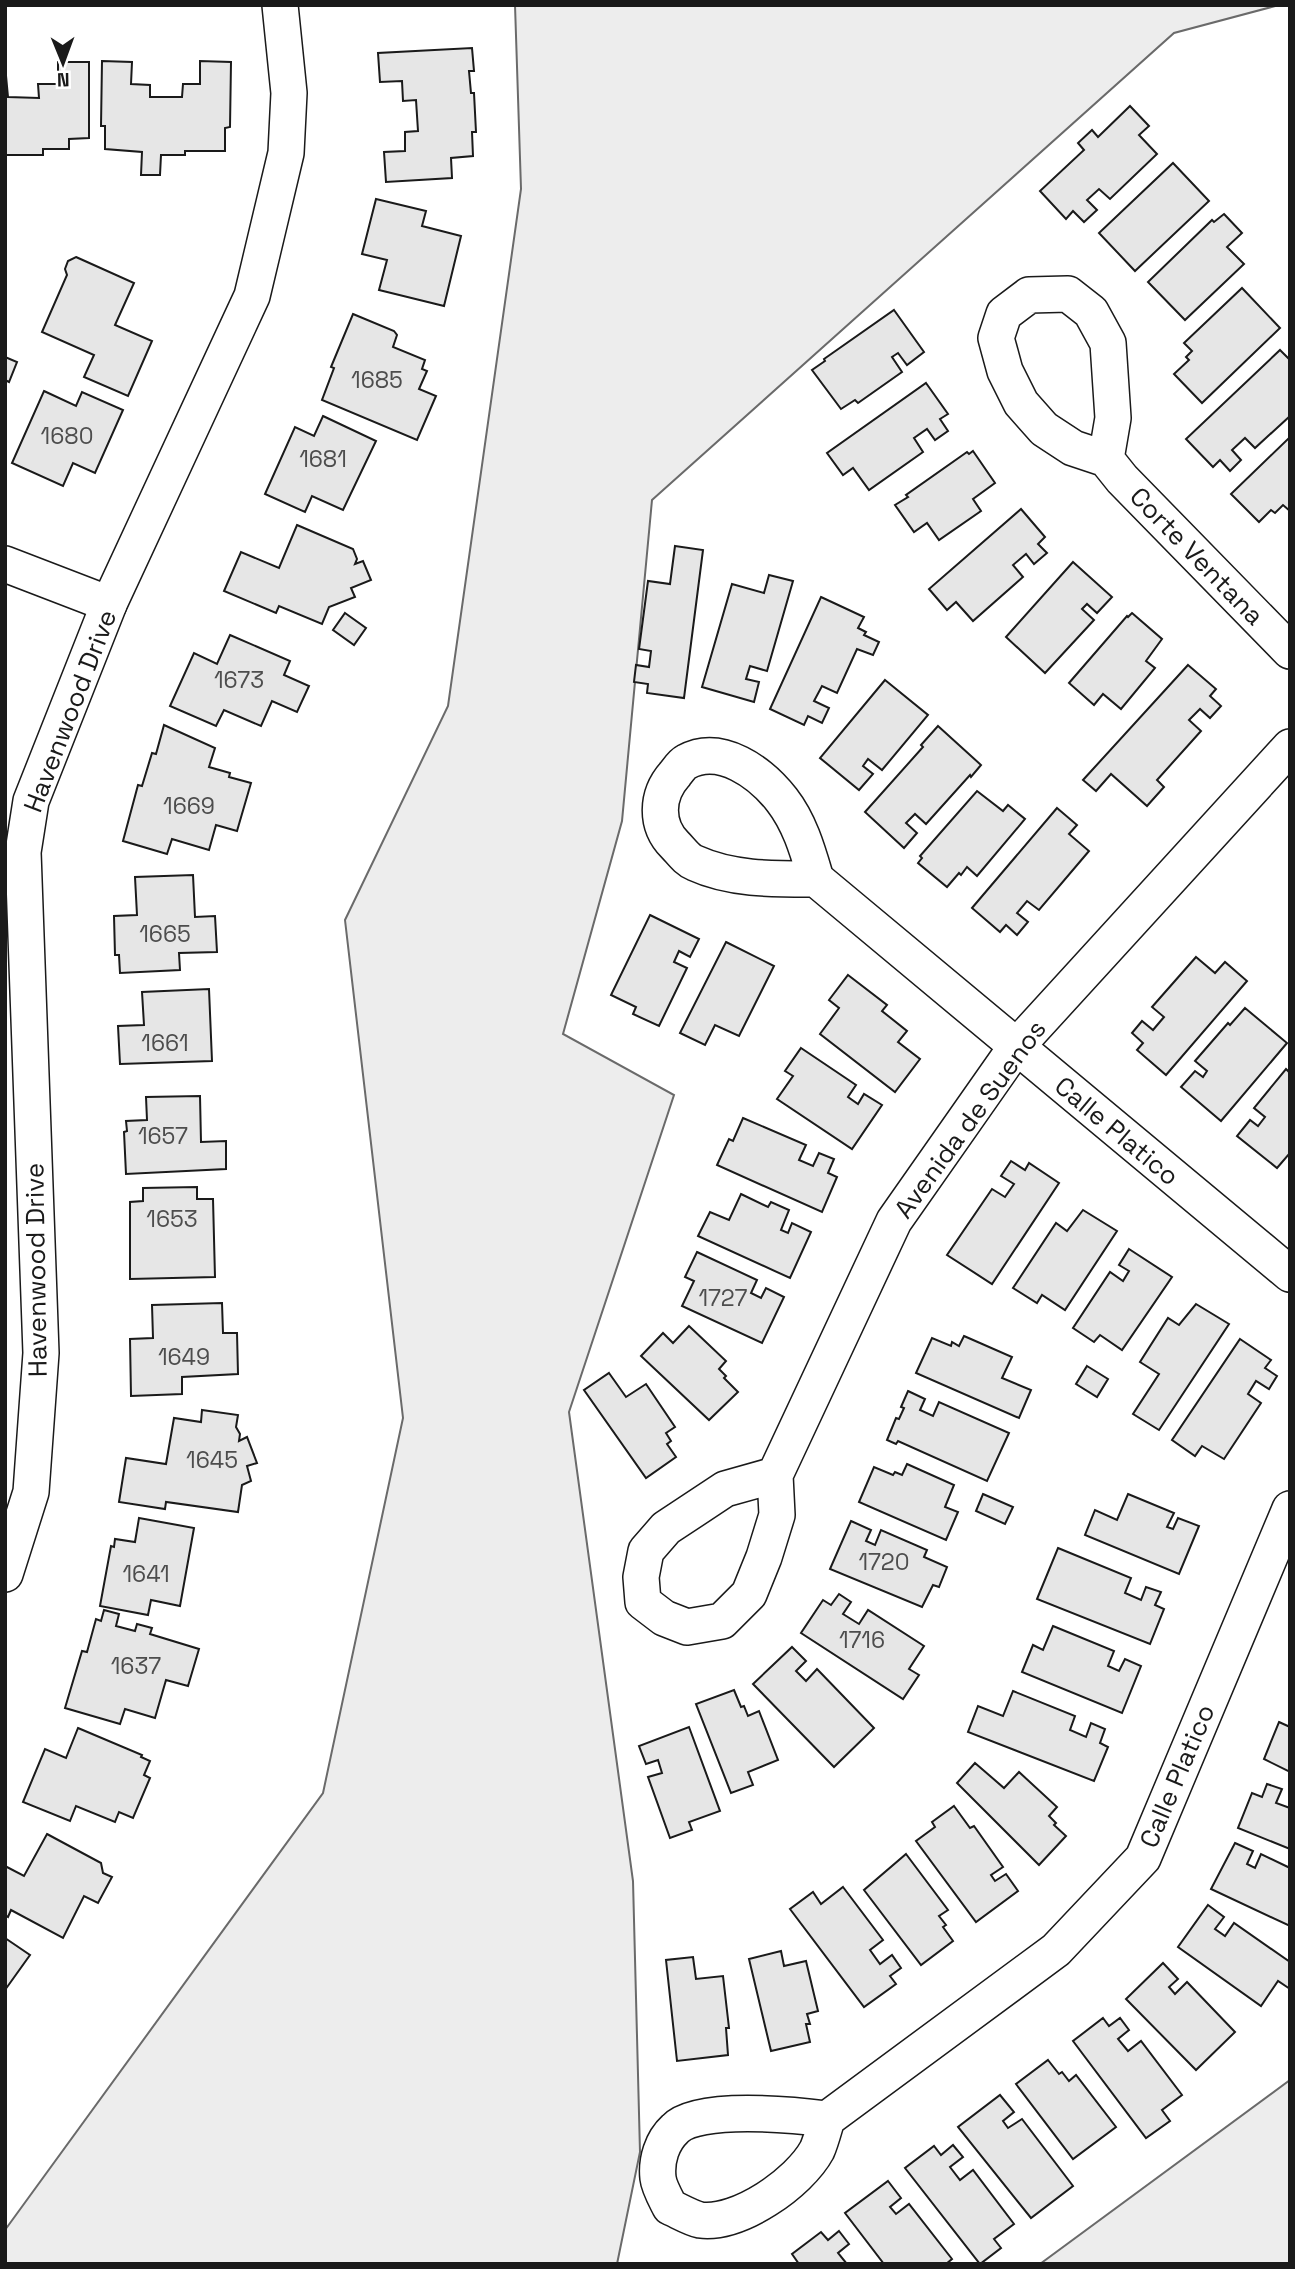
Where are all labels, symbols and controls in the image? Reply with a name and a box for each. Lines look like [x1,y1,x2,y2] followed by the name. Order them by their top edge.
[28,28,98,98] north arrow
[57,67,70,92] text: N
[351,365,403,395] house number: 1685
[41,421,93,451] house number: 1680
[299,444,347,474] house number: 1681
[1122,480,1272,632] street label: Corte Ventana
[16,605,124,817] street label: Havenwood Drive
[214,665,264,695] house number: 1673
[163,791,215,821] house number: 1669
[139,919,191,949] house number: 1665
[887,1013,1053,1225] street label: Avenida de Suenos
[141,1028,189,1058] house number: 1661
[1048,1069,1186,1193] street label: Calle Platico
[138,1121,188,1151] house number: 1657
[17,1163,55,1377] street label: Havenwood Drive
[146,1204,198,1234] house number: 1653
[698,1283,748,1313] house number: 1727
[158,1342,210,1372] house number: 1649
[186,1445,238,1475] house number: 1645
[859,1547,909,1577] house number: 1720
[122,1559,170,1589] house number: 1641
[839,1625,885,1655] house number: 1716
[111,1651,161,1681] house number: 1637
[1132,1699,1222,1853] street label: Calle Platico

